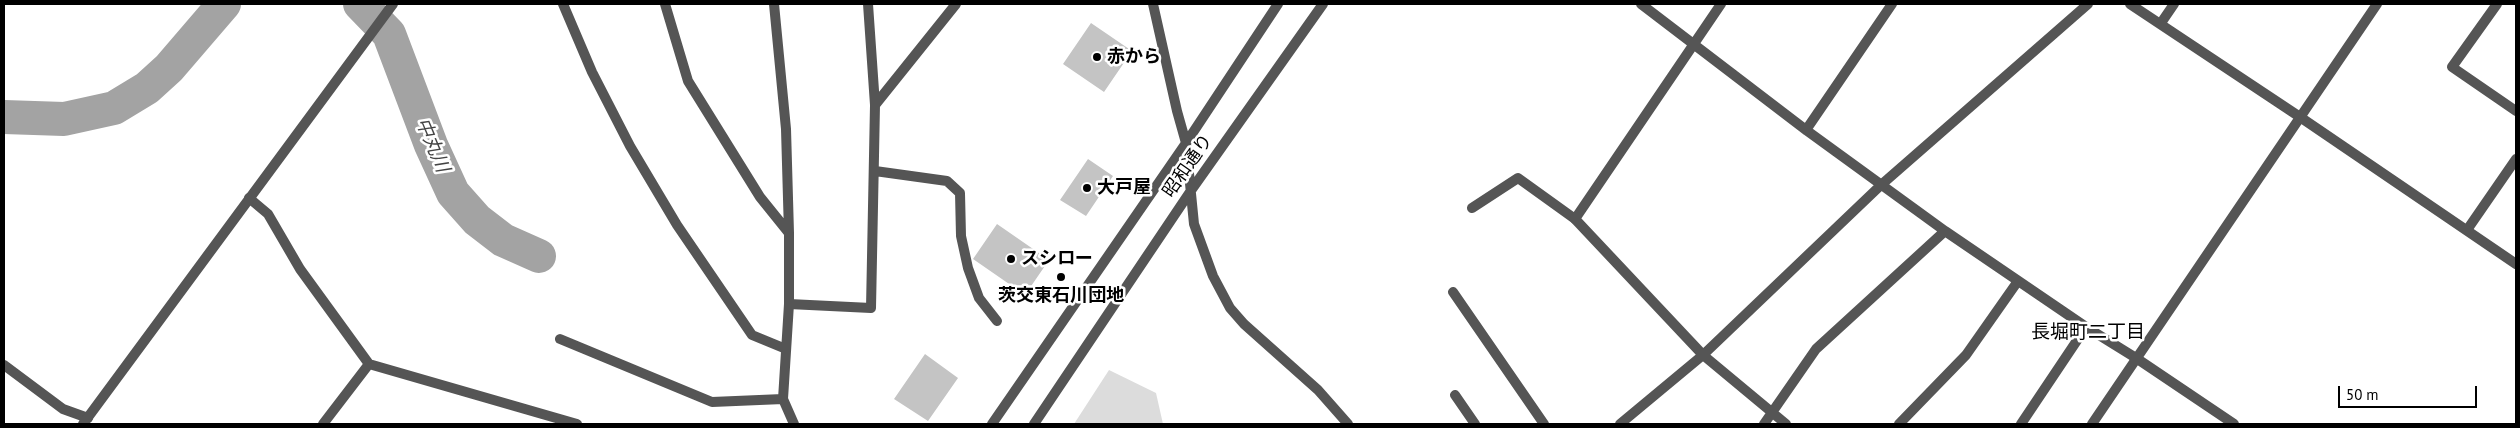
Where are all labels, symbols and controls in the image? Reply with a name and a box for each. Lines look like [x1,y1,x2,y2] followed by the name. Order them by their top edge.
[1107,46,1161,68] place label: 赤から
[1091,51,1103,63] marker: 赤から
[410,114,454,176] water label: 中丸川
[1159,130,1217,202] street label: 昭和通り
[1097,177,1151,199] place label: 大戸屋
[1081,182,1093,194] marker: 大戸屋
[1021,248,1093,270] place label: スシロー
[1005,253,1017,265] marker: スシロー
[1055,271,1067,283] marker: 茨交東石川団地
[998,285,1124,307] place label: 茨交東石川団地
[2031,322,2145,344] district label: 長堀町二丁目
[2340,376,2479,408] scale bar
[2346,385,2379,404] text: 50 m

